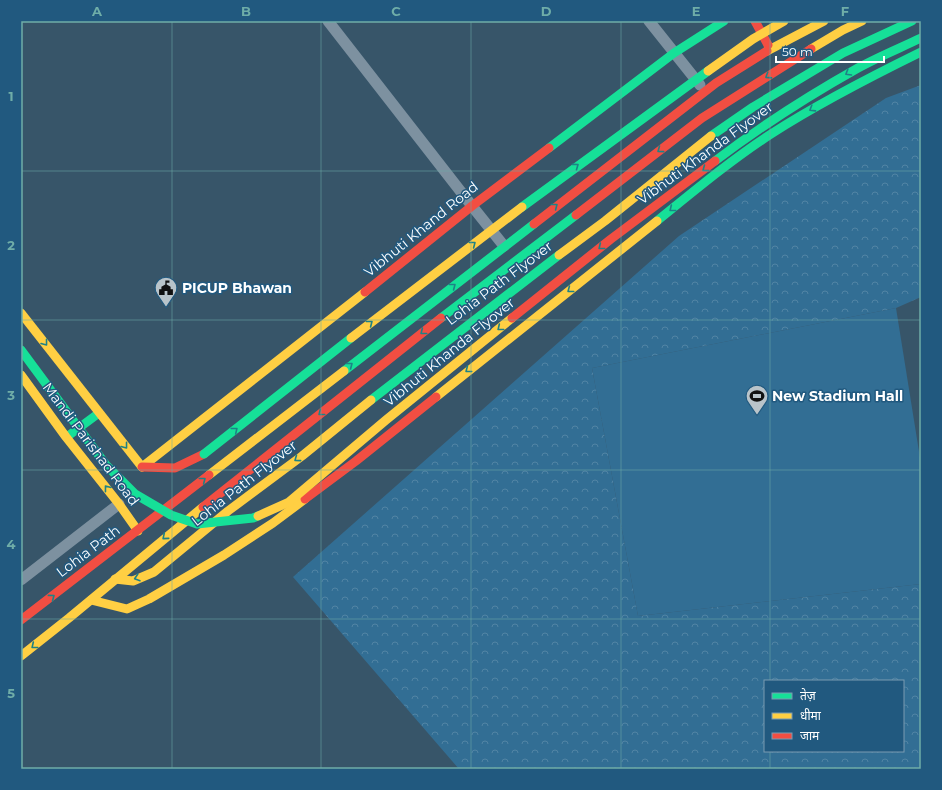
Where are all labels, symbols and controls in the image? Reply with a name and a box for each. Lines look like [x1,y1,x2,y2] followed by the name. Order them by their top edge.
[91,3,103,19] text: A
[241,3,251,19] text: B
[391,3,401,19] text: C
[541,3,552,19] text: D
[692,3,701,19] text: E
[841,3,849,19] text: F
[776,38,884,64] scale bar
[782,44,813,59] text: 50 m
[845,69,852,76] one-way arrow
[765,71,772,79] one-way arrow
[8,88,14,104] text: 1
[634,98,777,208] street label: Vibhuti Khanda Flyover
[809,105,816,112] one-way arrow
[657,146,664,153] one-way arrow
[572,163,579,170] one-way arrow
[703,164,710,171] one-way arrow
[360,177,482,281] street label: Vibhuti Khand Road
[551,204,558,211] one-way arrow
[669,204,676,211] one-way arrow
[7,237,15,253] text: 2
[442,237,556,329] street label: Lohia Path Flyover
[468,242,475,249] one-way arrow
[599,242,606,249] one-way arrow
[153,275,179,308] public building icon: PICUP Bhawan
[182,279,292,297] place label: PICUP Bhawan
[448,284,455,291] one-way arrow
[568,285,575,292] one-way arrow
[380,293,518,410] street label: Vibhuti Khanda Flyover
[365,321,372,328] one-way arrow
[497,324,505,331] one-way arrow
[421,327,428,334] one-way arrow
[40,339,47,346] one-way arrow
[345,363,352,370] one-way arrow
[466,366,473,373] one-way arrow
[39,379,143,509] street label: Mandi Parishad Road
[744,383,770,416] sports icon: New Stadium Hall
[6,387,15,403] text: 3
[772,387,903,405] place label: New Stadium Hall
[319,408,326,415] one-way arrow
[230,427,237,434] one-way arrow
[188,436,301,530] street label: Lohia Path Flyover
[120,441,127,448] one-way arrow
[294,455,301,462] one-way arrow
[198,477,205,484] one-way arrow
[105,486,112,493] one-way arrow
[53,521,123,581] street label: Lohia Path
[162,533,170,540] one-way arrow
[7,536,16,552] text: 4
[133,573,140,582] one-way arrow
[48,594,55,601] one-way arrow
[32,641,39,648] one-way arrow
[764,680,904,752] legend
[7,685,15,701] text: 5
[800,688,817,703] text: तेज़
[800,708,822,723] text: धीमा
[800,728,820,743] text: जाम

